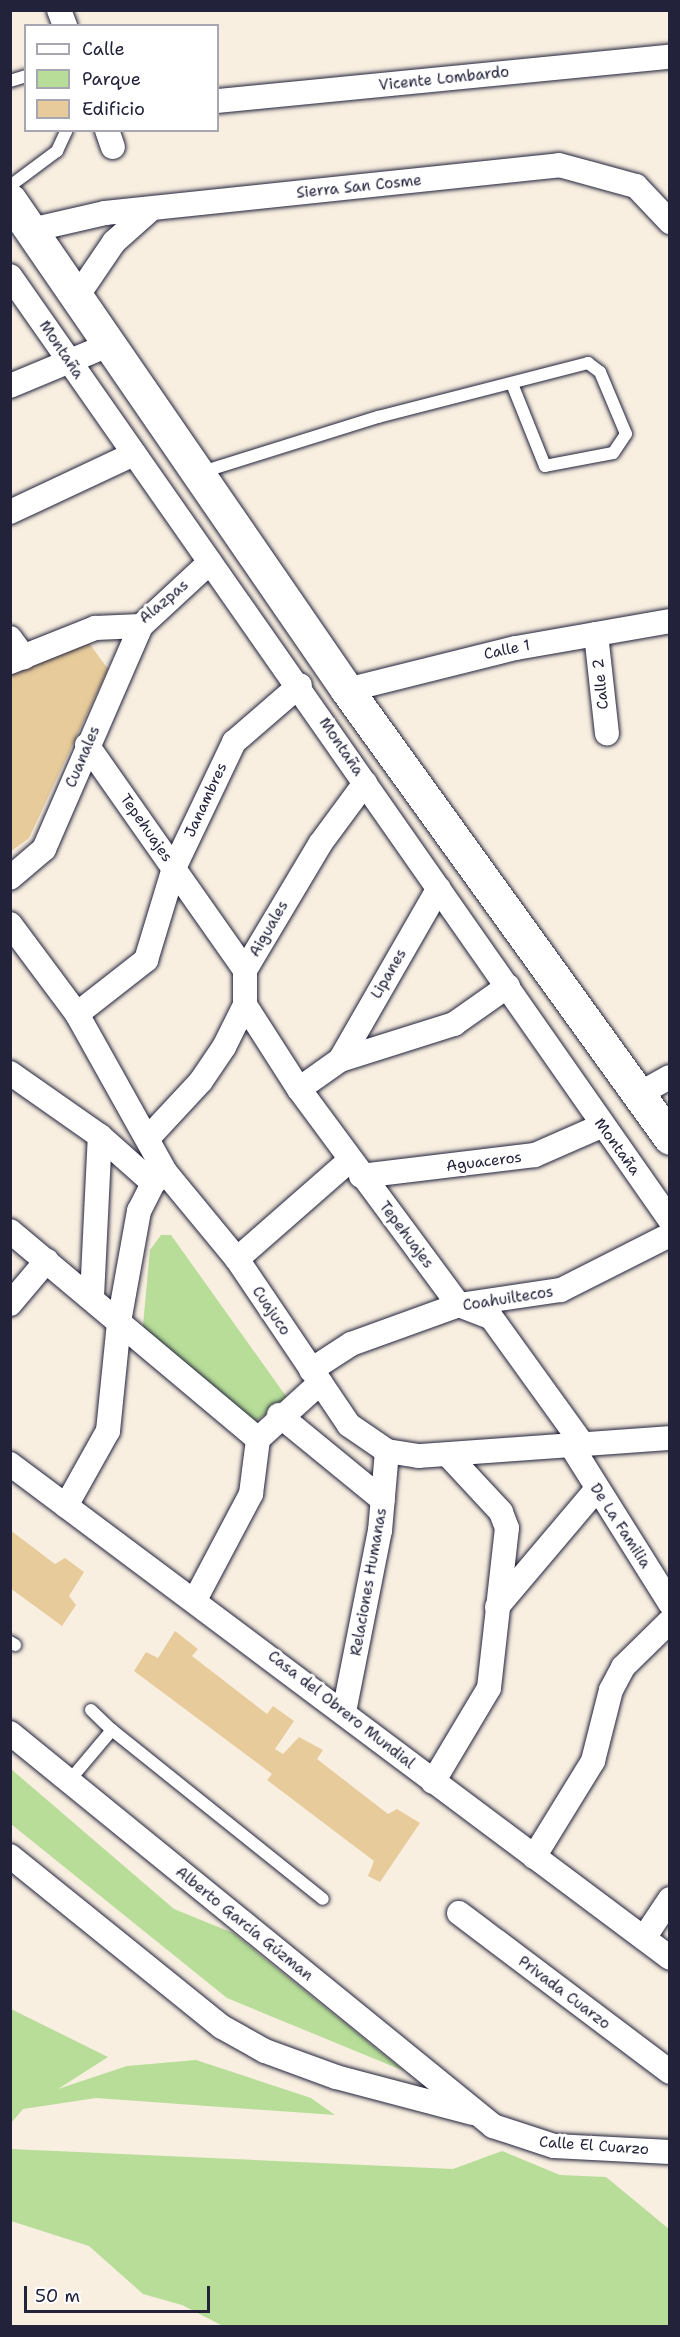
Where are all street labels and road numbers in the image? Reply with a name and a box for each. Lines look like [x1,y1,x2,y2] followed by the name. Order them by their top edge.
[378,63,510,95] street label: Vicente Lombardo
[296,171,422,203] street label: Sierra San Cosme
[35,317,87,383] street label: Montaña
[136,576,192,628] street label: Alazpas
[482,636,532,664] street label: Calle 1
[589,658,613,710] street label: Calle 2
[315,714,367,780] street label: Montaña
[62,723,104,791] street label: Cuanales
[181,760,231,840] street label: Janambres
[116,790,176,866] street label: Tepehuajes
[246,898,292,960] street label: Aiguales
[368,946,410,1002] street label: Lipanes
[590,1115,644,1179] street label: Montaña
[445,1148,523,1176] street label: Aguaceros
[375,1198,437,1272] street label: Tepehuajes
[248,1283,294,1339] street label: Cuajuco
[461,1283,555,1315] street label: Coahuiltecos
[586,1480,654,1572] street label: De La Familia
[347,1507,391,1657] street label: Relaciones Humanas
[264,1647,418,1773] street label: Casa del Obrero Mundial
[172,1863,316,1985] street label: Alberto García Gúzman
[514,1953,614,2033] street label: Privada Cuarzo
[538,2133,650,2159] street label: Calle El Cuarzo

